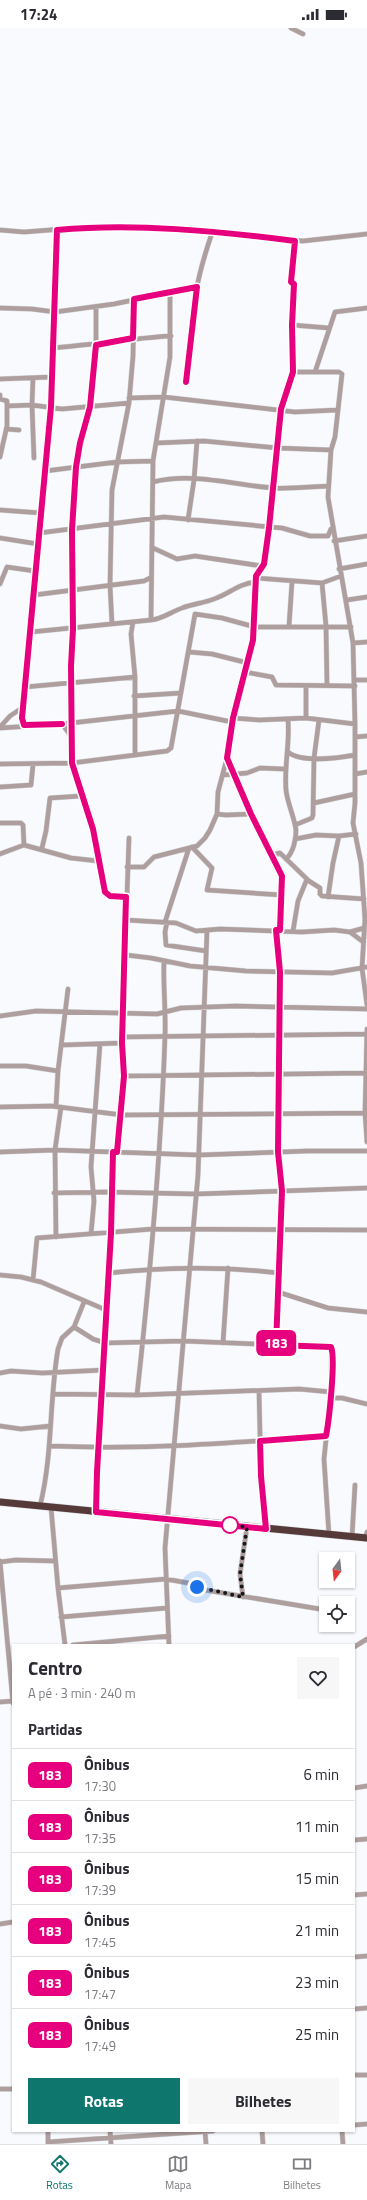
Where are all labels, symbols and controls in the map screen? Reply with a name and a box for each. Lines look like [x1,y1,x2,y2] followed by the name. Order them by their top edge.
[20,3,57,26] text: 17:24
[253,1330,299,1356] line badge: 183
[264,1332,288,1353] text: 183
[221,1516,239,1534] unlabelled marker
[319,1552,355,1588] north arrow
[319,1552,355,1632] map controls
[187,1577,207,1597] your location
[319,1596,355,1632] button: locate
[28,1653,82,1682] text: Centro
[297,1657,339,1699] button: heart
[28,1683,136,1703] text: A pé · 3 min · 240 m
[28,1718,82,1741] text: Partidas
[84,1753,129,1776] text: Ônibus
[303,1763,339,1786] text: 6 min
[38,1764,62,1785] text: 183
[84,1776,116,1796] text: 17:30
[84,1805,129,1828] text: Ônibus
[295,1815,339,1838] text: 11 min
[38,1816,62,1837] text: 183
[84,1828,116,1848] text: 17:35
[84,1857,129,1880] text: Ônibus
[295,1867,339,1890] text: 15 min
[38,1868,62,1889] text: 183
[84,1880,116,1900] text: 17:39
[84,1909,129,1932] text: Ônibus
[295,1919,339,1942] text: 21 min
[38,1920,62,1941] text: 183
[84,1932,116,1952] text: 17:45
[84,1961,129,1984] text: Ônibus
[295,1971,339,1994] text: 23 min
[38,1972,62,1993] text: 183
[84,1984,116,2004] text: 17:47
[84,2013,129,2036] text: Ônibus
[295,2023,339,2046] text: 25 min
[38,2024,62,2045] text: 183
[84,2036,116,2056] text: 17:49
[28,2078,180,2124] button: Rotas
[188,2078,339,2124] button: Bilhetes
[46,2153,73,2193] tab: Rotas
[165,2153,191,2193] tab: Mapa
[283,2153,321,2193] tab: Bilhetes

